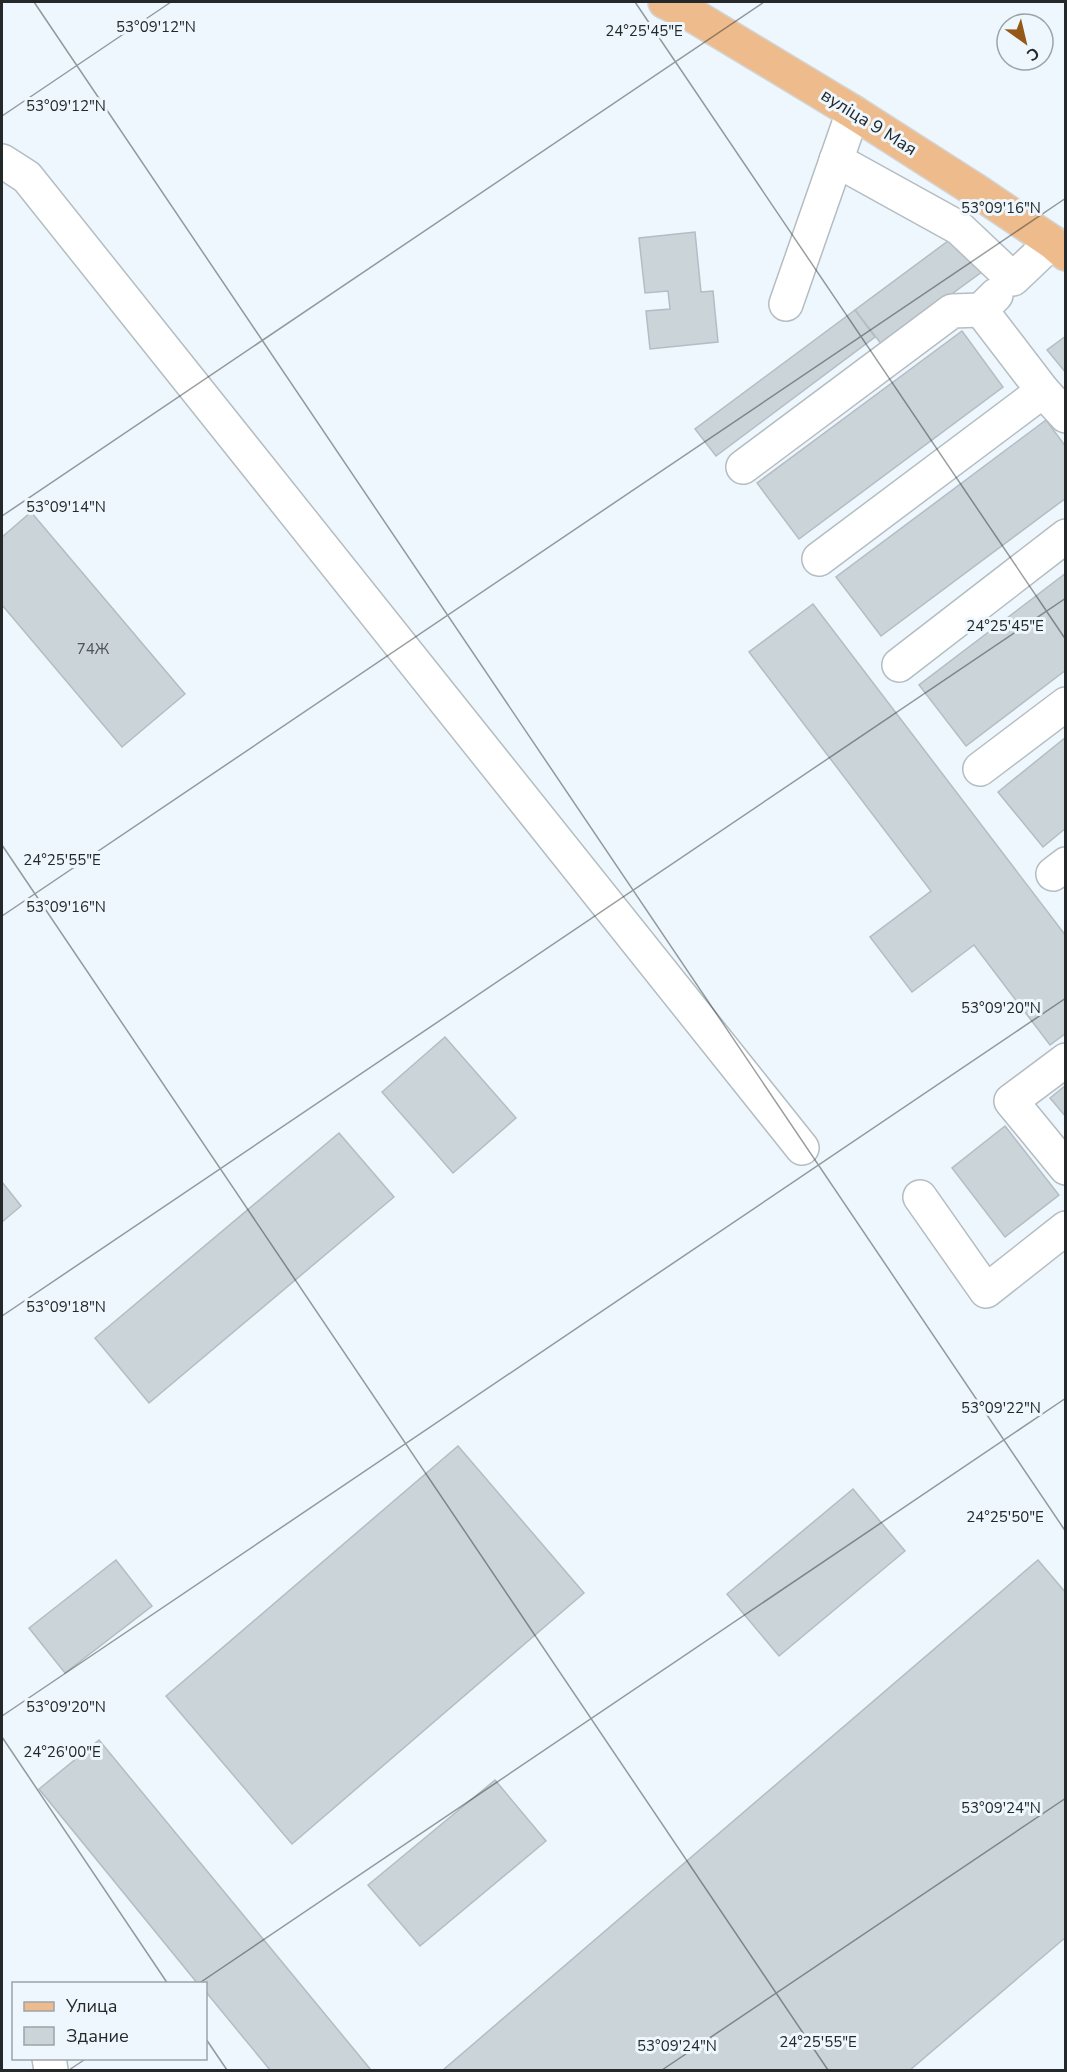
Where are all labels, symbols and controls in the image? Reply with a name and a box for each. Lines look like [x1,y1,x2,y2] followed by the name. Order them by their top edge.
[995,12,1055,72] north arrow
[116,17,196,37] text: 53°09'12"N
[605,21,683,41] text: 24°25'45"E
[1022,41,1043,66] text: С
[817,83,921,161] street label: вуліца 9 Мая
[26,96,106,116] text: 53°09'12"N
[961,198,1041,218] text: 53°09'16"N
[26,497,106,517] text: 53°09'14"N
[966,616,1044,636] text: 24°25'45"E
[77,639,110,659] house number: 74Ж
[23,850,101,870] text: 24°25'55"E
[26,897,106,917] text: 53°09'16"N
[961,998,1041,1018] text: 53°09'20"N
[26,1297,106,1317] text: 53°09'18"N
[961,1398,1041,1418] text: 53°09'22"N
[966,1507,1044,1527] text: 24°25'50"E
[26,1697,106,1717] text: 53°09'20"N
[23,1742,101,1762] text: 24°26'00"E
[961,1798,1041,1818] text: 53°09'24"N
[12,1982,207,2060] legend
[65,1994,117,2018] text: Улица
[66,2024,129,2048] text: Здание
[779,2032,857,2052] text: 24°25'55"E
[637,2036,717,2056] text: 53°09'24"N

